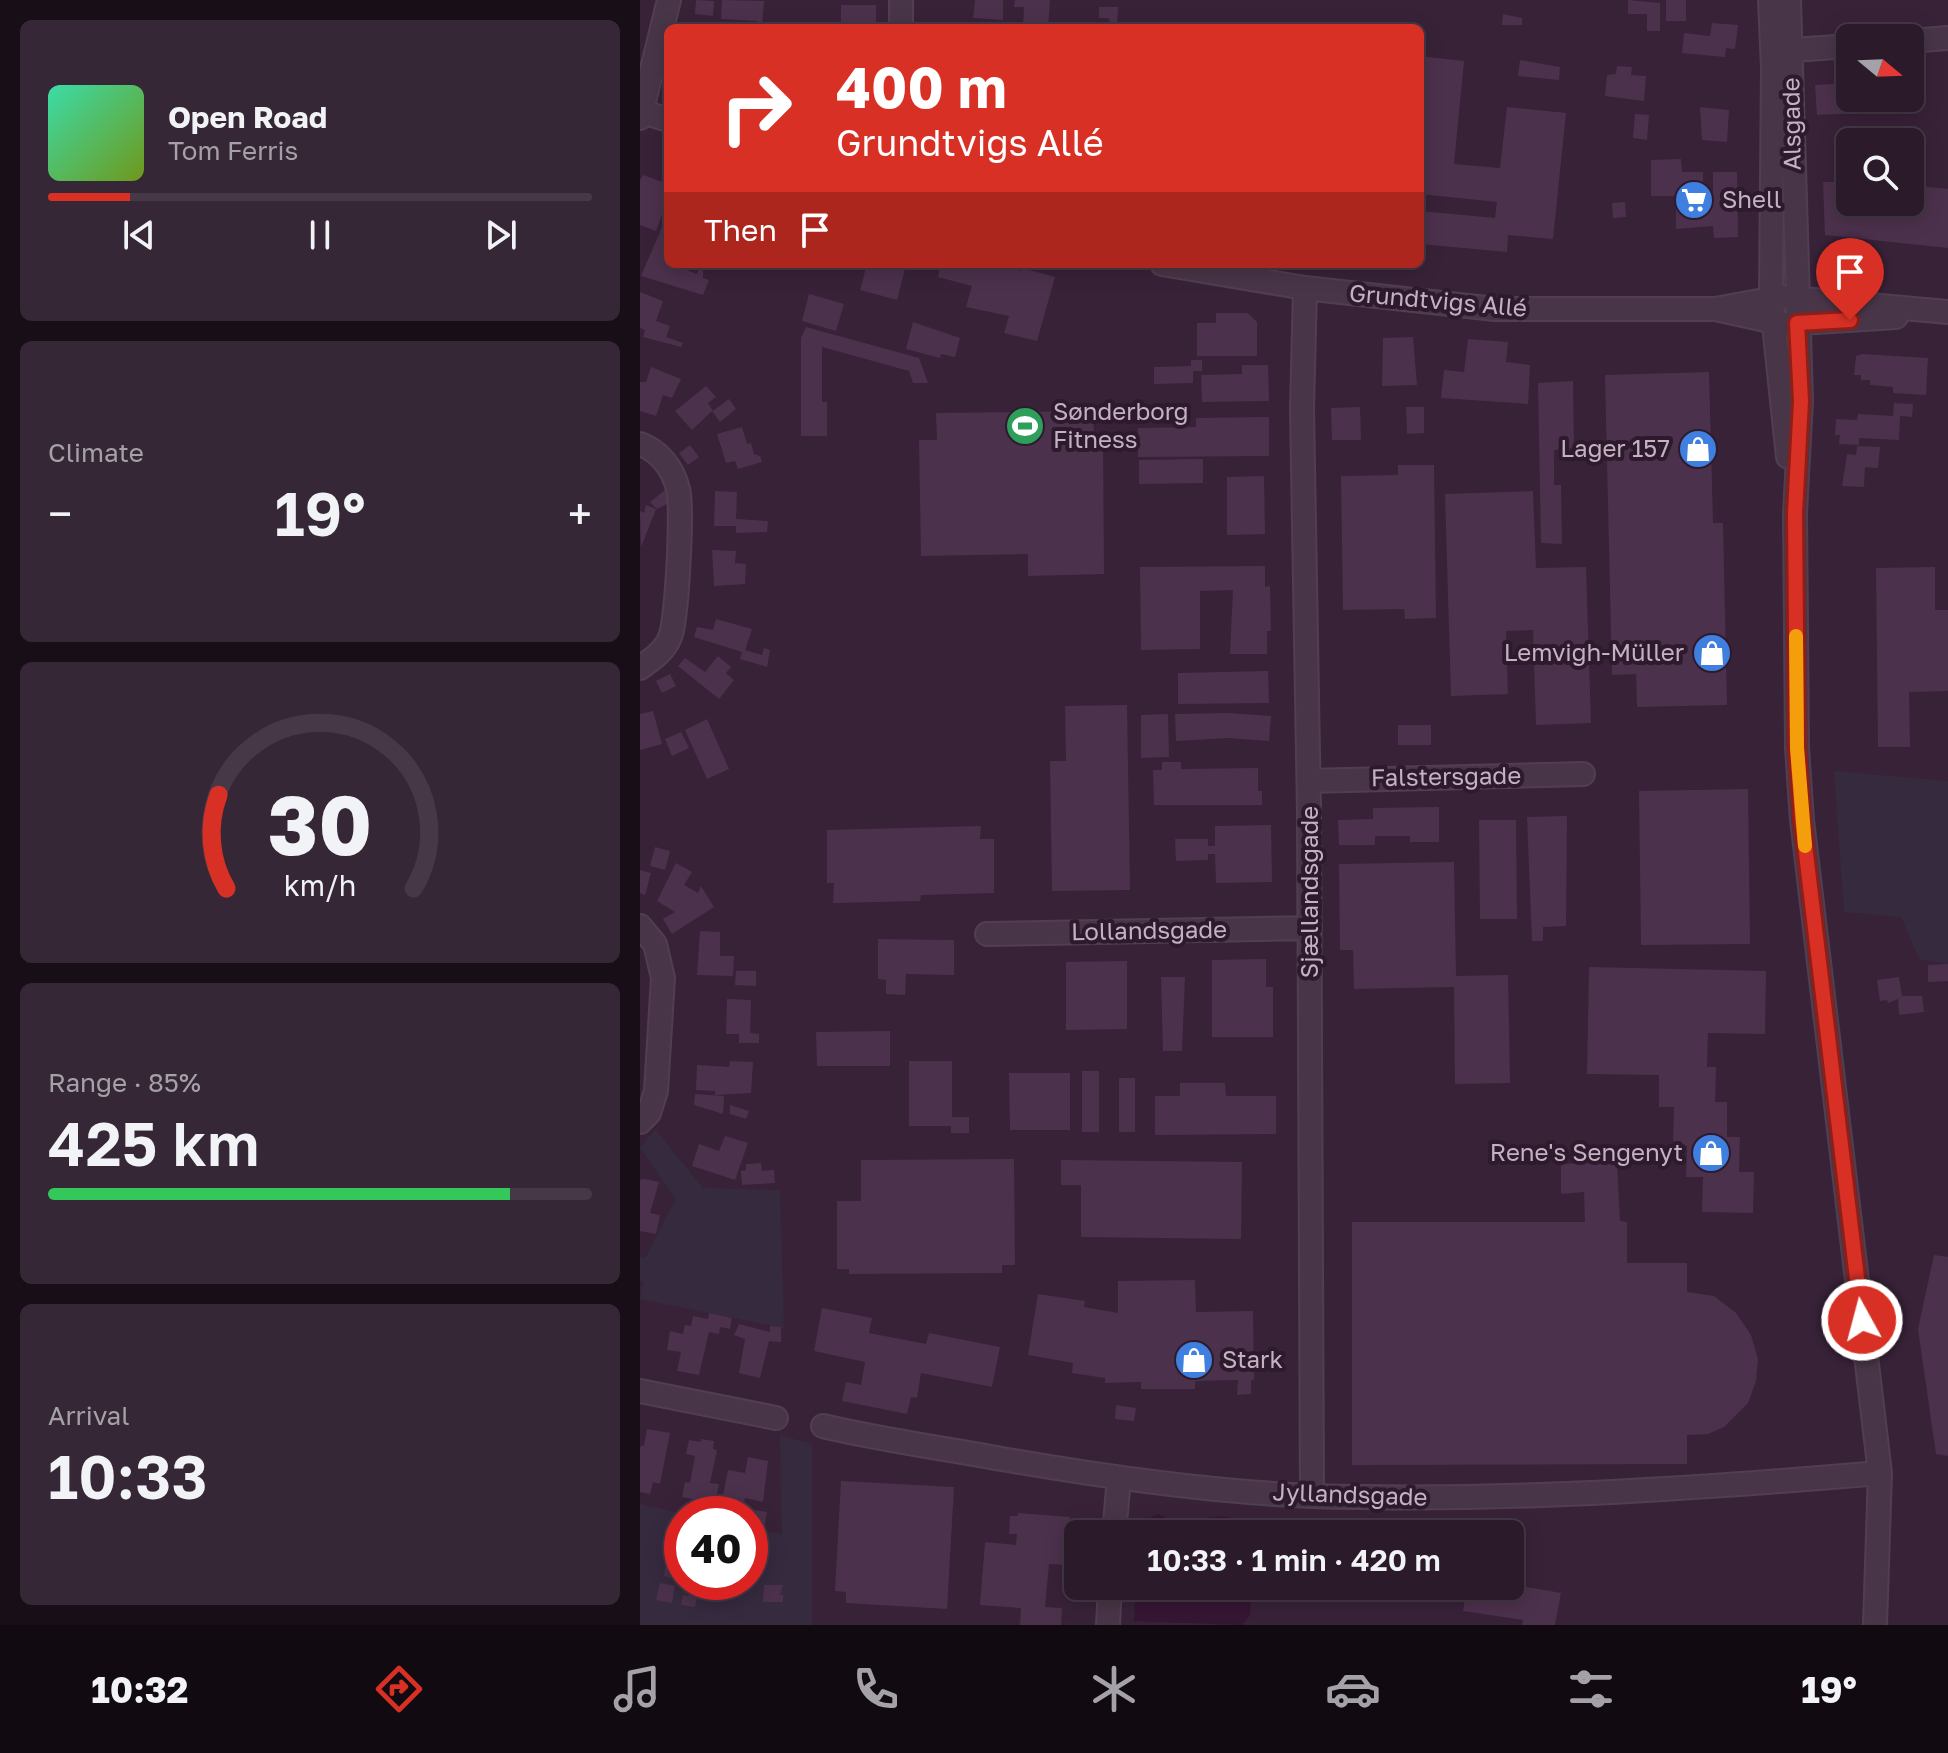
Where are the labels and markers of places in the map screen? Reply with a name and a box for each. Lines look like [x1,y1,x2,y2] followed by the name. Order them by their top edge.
[1673,179,1715,221] supermarket icon: Shell
[1722,184,1781,213] place label: Shell
[1816,238,1884,320] pin
[1053,396,1189,453] place label: Sønderborg Fitness
[1004,405,1046,447] sports icon: Sønderborg Fitness
[1677,428,1719,470] shop icon: Lager 157
[1560,433,1670,462] place label: Lager 157
[1691,632,1733,674] shop icon: Lemvigh-Müller
[1504,637,1684,666] place label: Lemvigh-Müller
[1690,1132,1732,1174] shop icon: Rene's Sengenyt
[1490,1137,1683,1166] place label: Rene's Sengenyt
[1173,1339,1215,1381] shop icon: Stark
[1222,1344,1283,1373] place label: Stark

